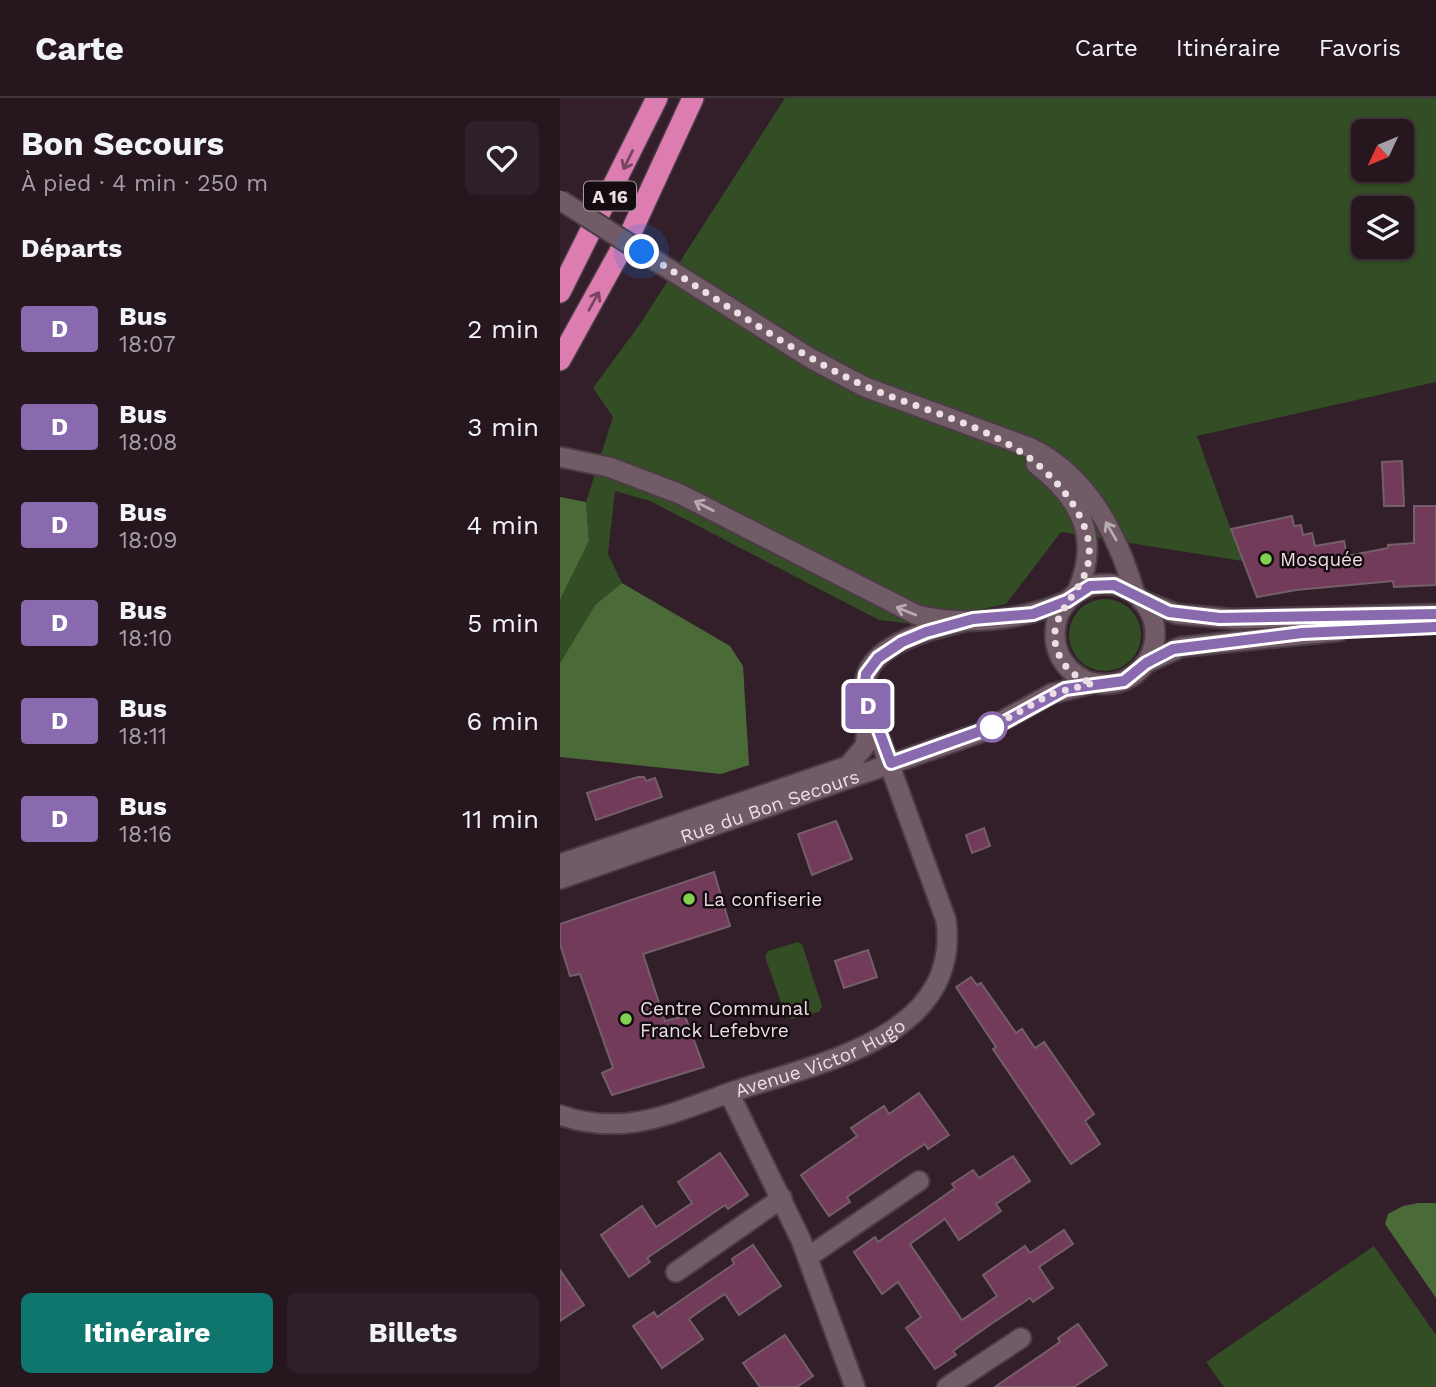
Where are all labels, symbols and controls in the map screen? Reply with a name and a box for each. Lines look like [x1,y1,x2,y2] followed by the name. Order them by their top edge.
[35,29,124,68] text: Carte
[1075,34,1138,62] text: Carte
[1176,34,1281,62] text: Itinéraire
[1319,34,1401,62] text: Favoris
[1351,119,1414,182] north arrow
[1351,119,1414,259] map controls
[465,121,539,195] button: heart
[21,124,224,163] text: Bon Secours
[621,149,634,170] one-way arrow
[21,170,268,197] text: À pied · 4 min · 250 m
[584,182,636,211] road number: A 16
[1351,196,1414,259] button: layers
[21,233,122,263] text: Départs
[624,234,659,269] your location
[587,291,601,311] one-way arrow
[119,301,167,331] text: Bus
[467,314,539,344] text: 2 min
[51,315,68,343] text: D
[119,331,176,358] text: 18:07
[119,399,167,429] text: Bus
[467,412,539,442] text: 3 min
[51,413,68,441] text: D
[119,429,177,456] text: 18:08
[119,497,167,527] text: Bus
[694,498,715,512] one-way arrow
[466,510,539,540] text: 4 min
[51,511,68,539] text: D
[1104,521,1118,541] one-way arrow
[119,527,177,554] text: 18:09
[1280,548,1363,571] place label: Mosquée
[1258,551,1274,567] marker: Mosquée
[119,595,167,625] text: Bus
[896,603,917,616] one-way arrow
[467,608,539,638] text: 5 min
[51,609,68,637] text: D
[119,625,172,652] text: 18:10
[845,683,891,729] line badge: D
[859,692,877,720] text: D
[119,693,167,723] text: Bus
[467,706,539,736] text: 6 min
[51,707,68,735] text: D
[977,712,1007,742] unlabelled marker
[119,723,167,750] text: 18:11
[677,764,862,848] street label: Rue du Bon Secours
[119,791,167,821] text: Bus
[462,804,539,834] text: 11 min
[51,805,68,833] text: D
[119,821,172,848] text: 18:16
[703,888,822,911] place label: La confiserie
[681,891,697,907] marker: La confiserie
[640,997,809,1042] place label: Centre Communal Franck Lefebvre
[618,1011,634,1027] marker: Centre Communal Franck Lefebvre
[732,1013,910,1102] street label: Avenue Victor Hugo
[21,1293,273,1373] button: Itinéraire
[287,1293,539,1373] button: Billets

